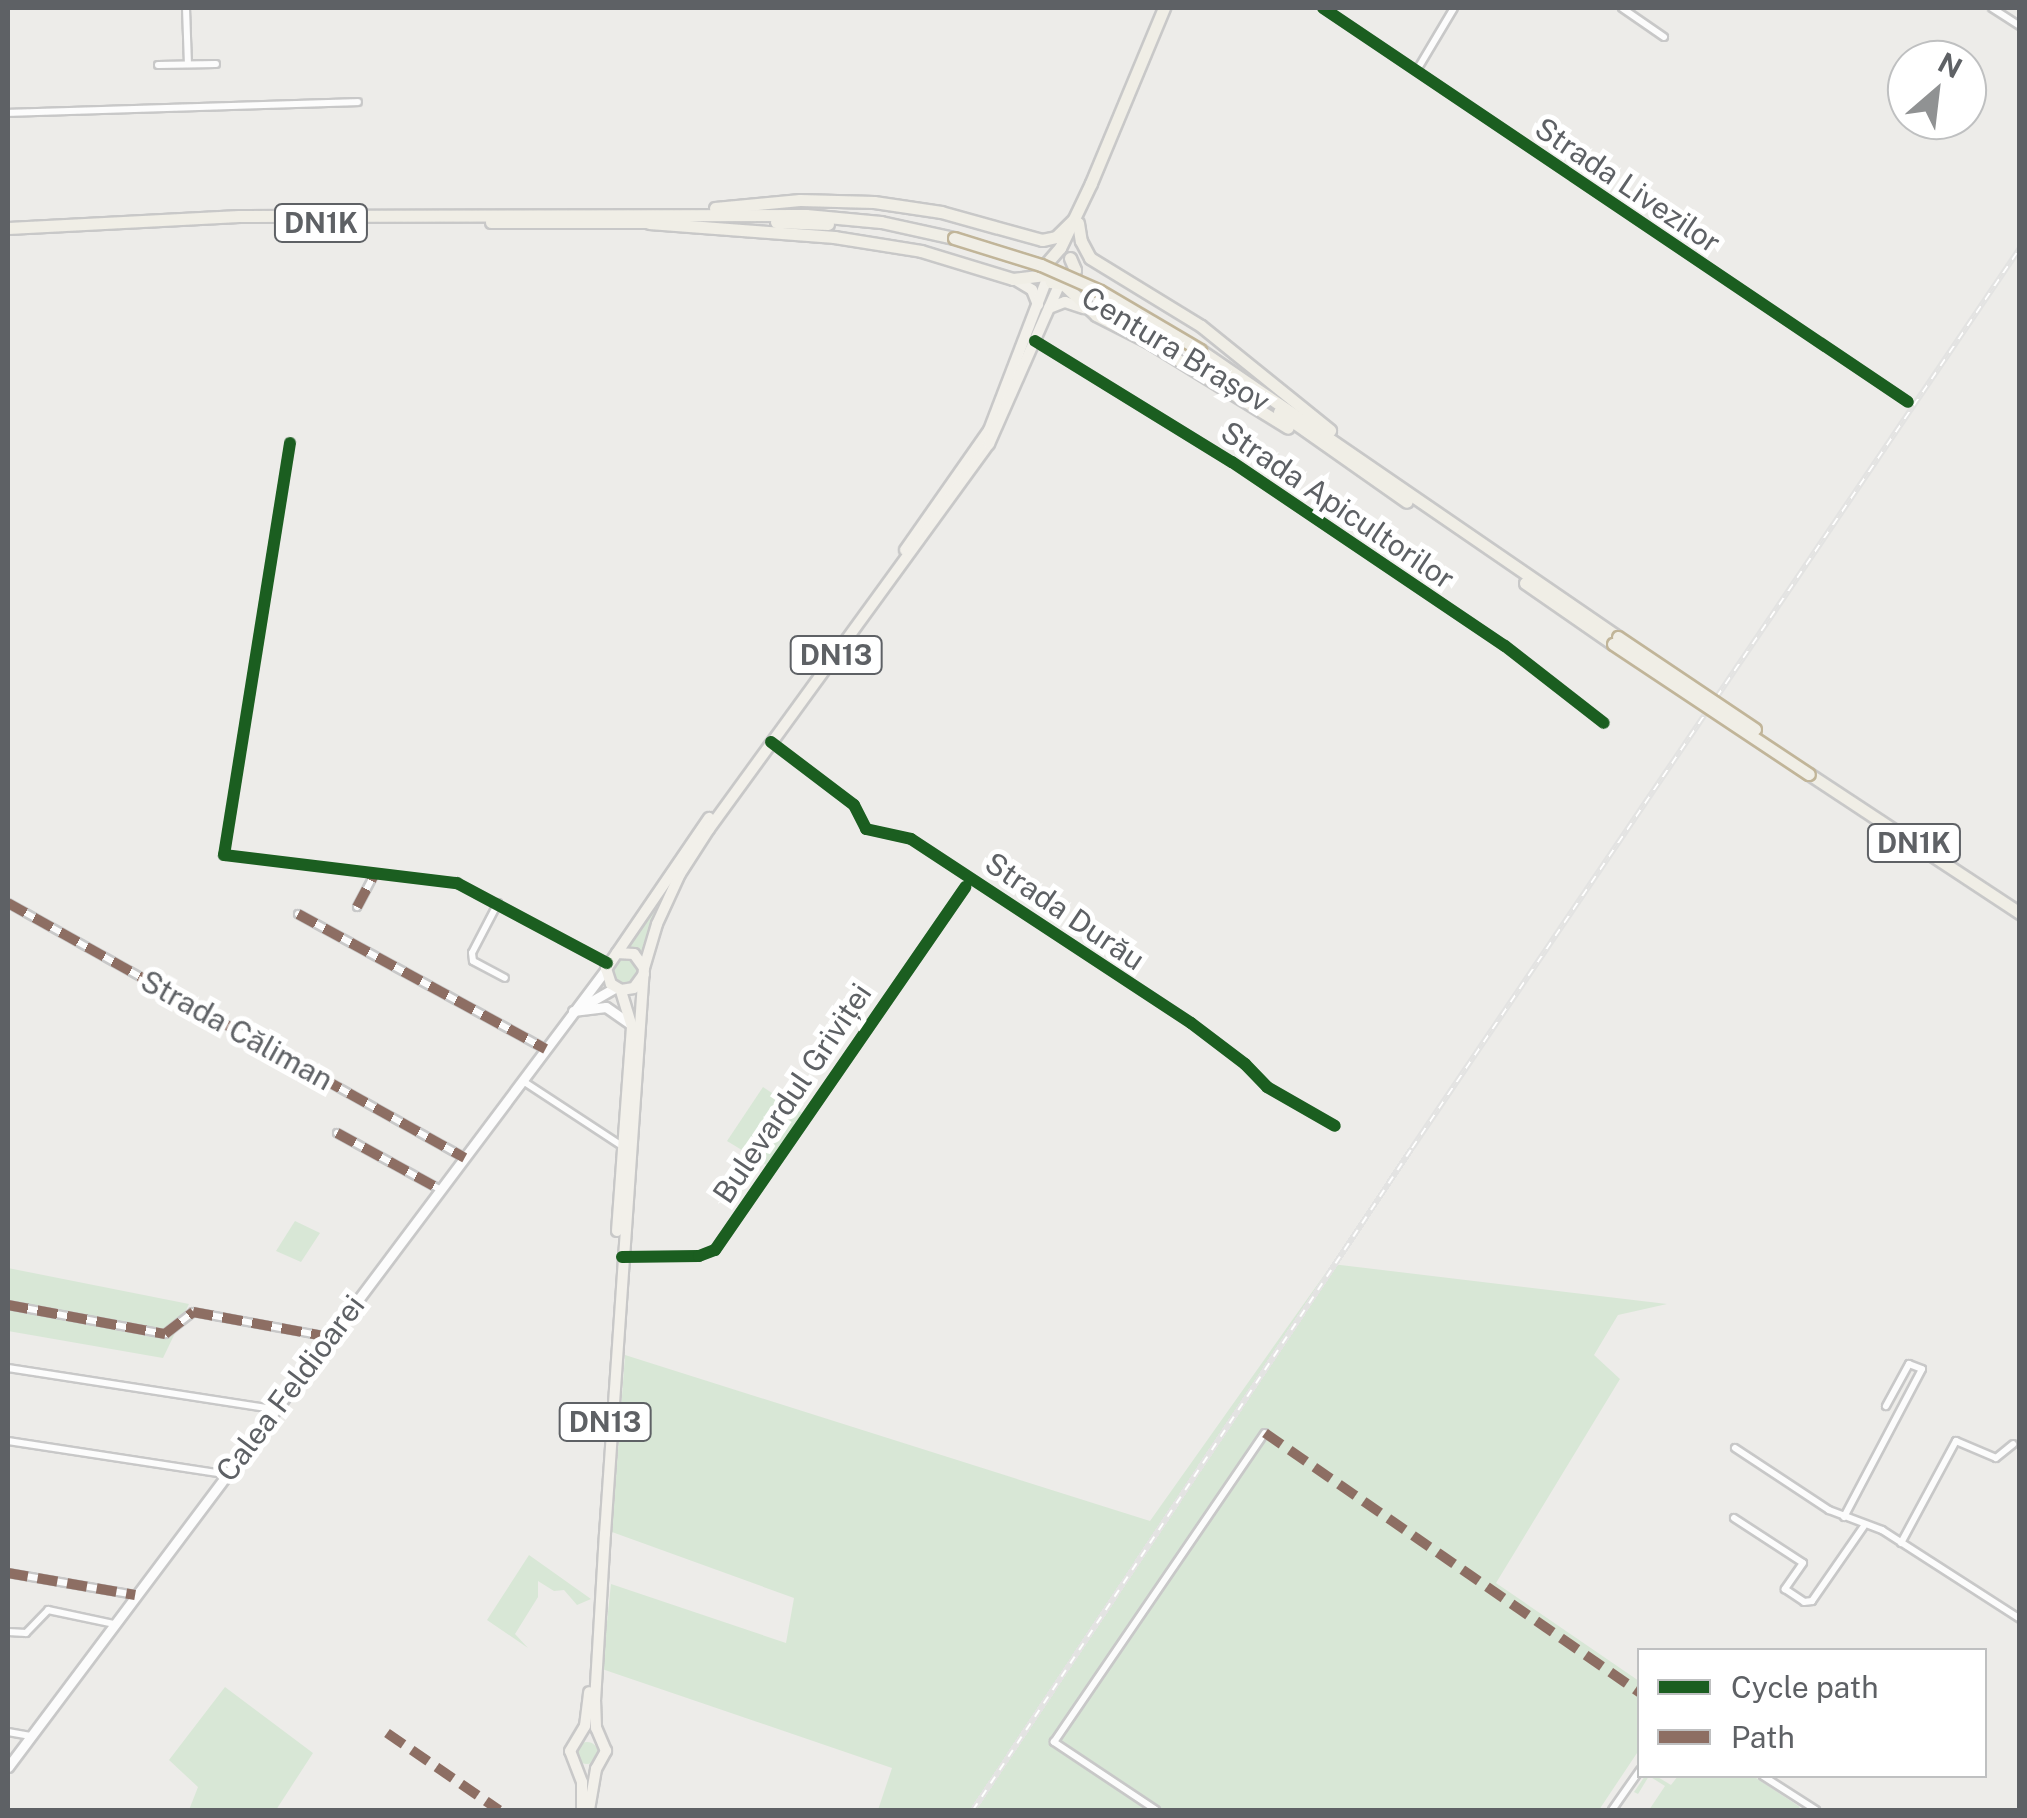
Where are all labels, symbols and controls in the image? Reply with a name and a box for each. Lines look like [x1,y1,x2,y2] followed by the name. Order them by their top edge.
[1887,40,1987,140] north arrow
[1933,45,1968,85] text: N
[1528,110,1728,260] street label: Strada Livezilor
[274,200,368,246] road number: DN1K
[1075,279,1277,419] street label: Centura Brașov
[1214,414,1462,596] street label: Strada Apicultorilor
[788,632,884,678] road number: DN13
[1866,820,1962,866] road number: DN1K
[979,845,1151,977] street label: Strada Durău
[135,962,339,1098] street label: Strada Căliman
[705,976,879,1210] street label: Bulevardul Griviței
[208,1288,372,1488] street label: Calea Feldioarei
[558,1399,652,1445] road number: DN13
[1637,1648,1987,1778] legend
[1731,1669,1879,1705] text: Cycle path
[1731,1719,1795,1755] text: Path

